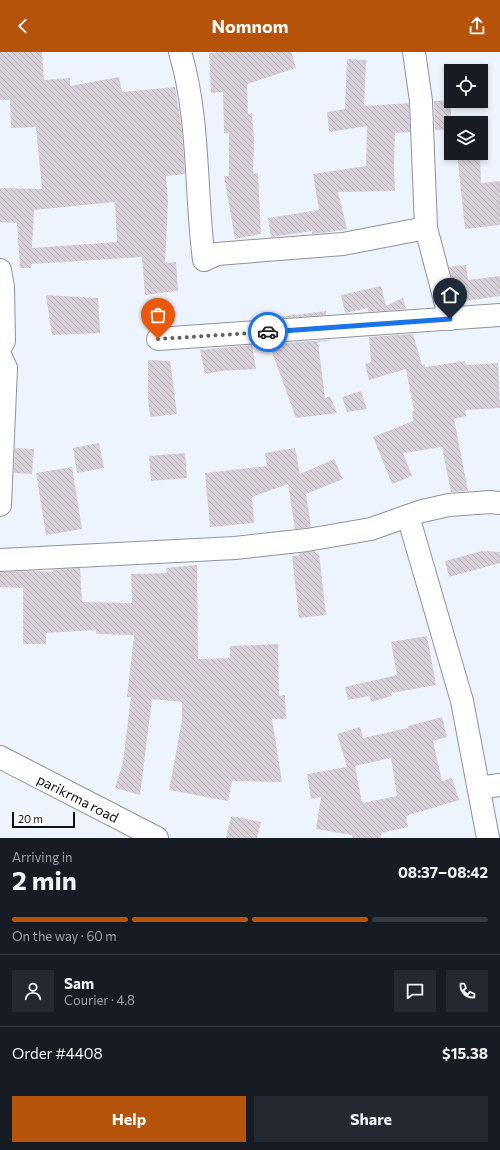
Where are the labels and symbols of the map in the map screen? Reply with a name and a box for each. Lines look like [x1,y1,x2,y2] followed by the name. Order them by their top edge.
[433,278,467,319] pin
[141,298,175,339] pin
[248,312,288,352] courier
[34,770,122,826] street label: parikrma road
[12,810,75,829] scale bar

